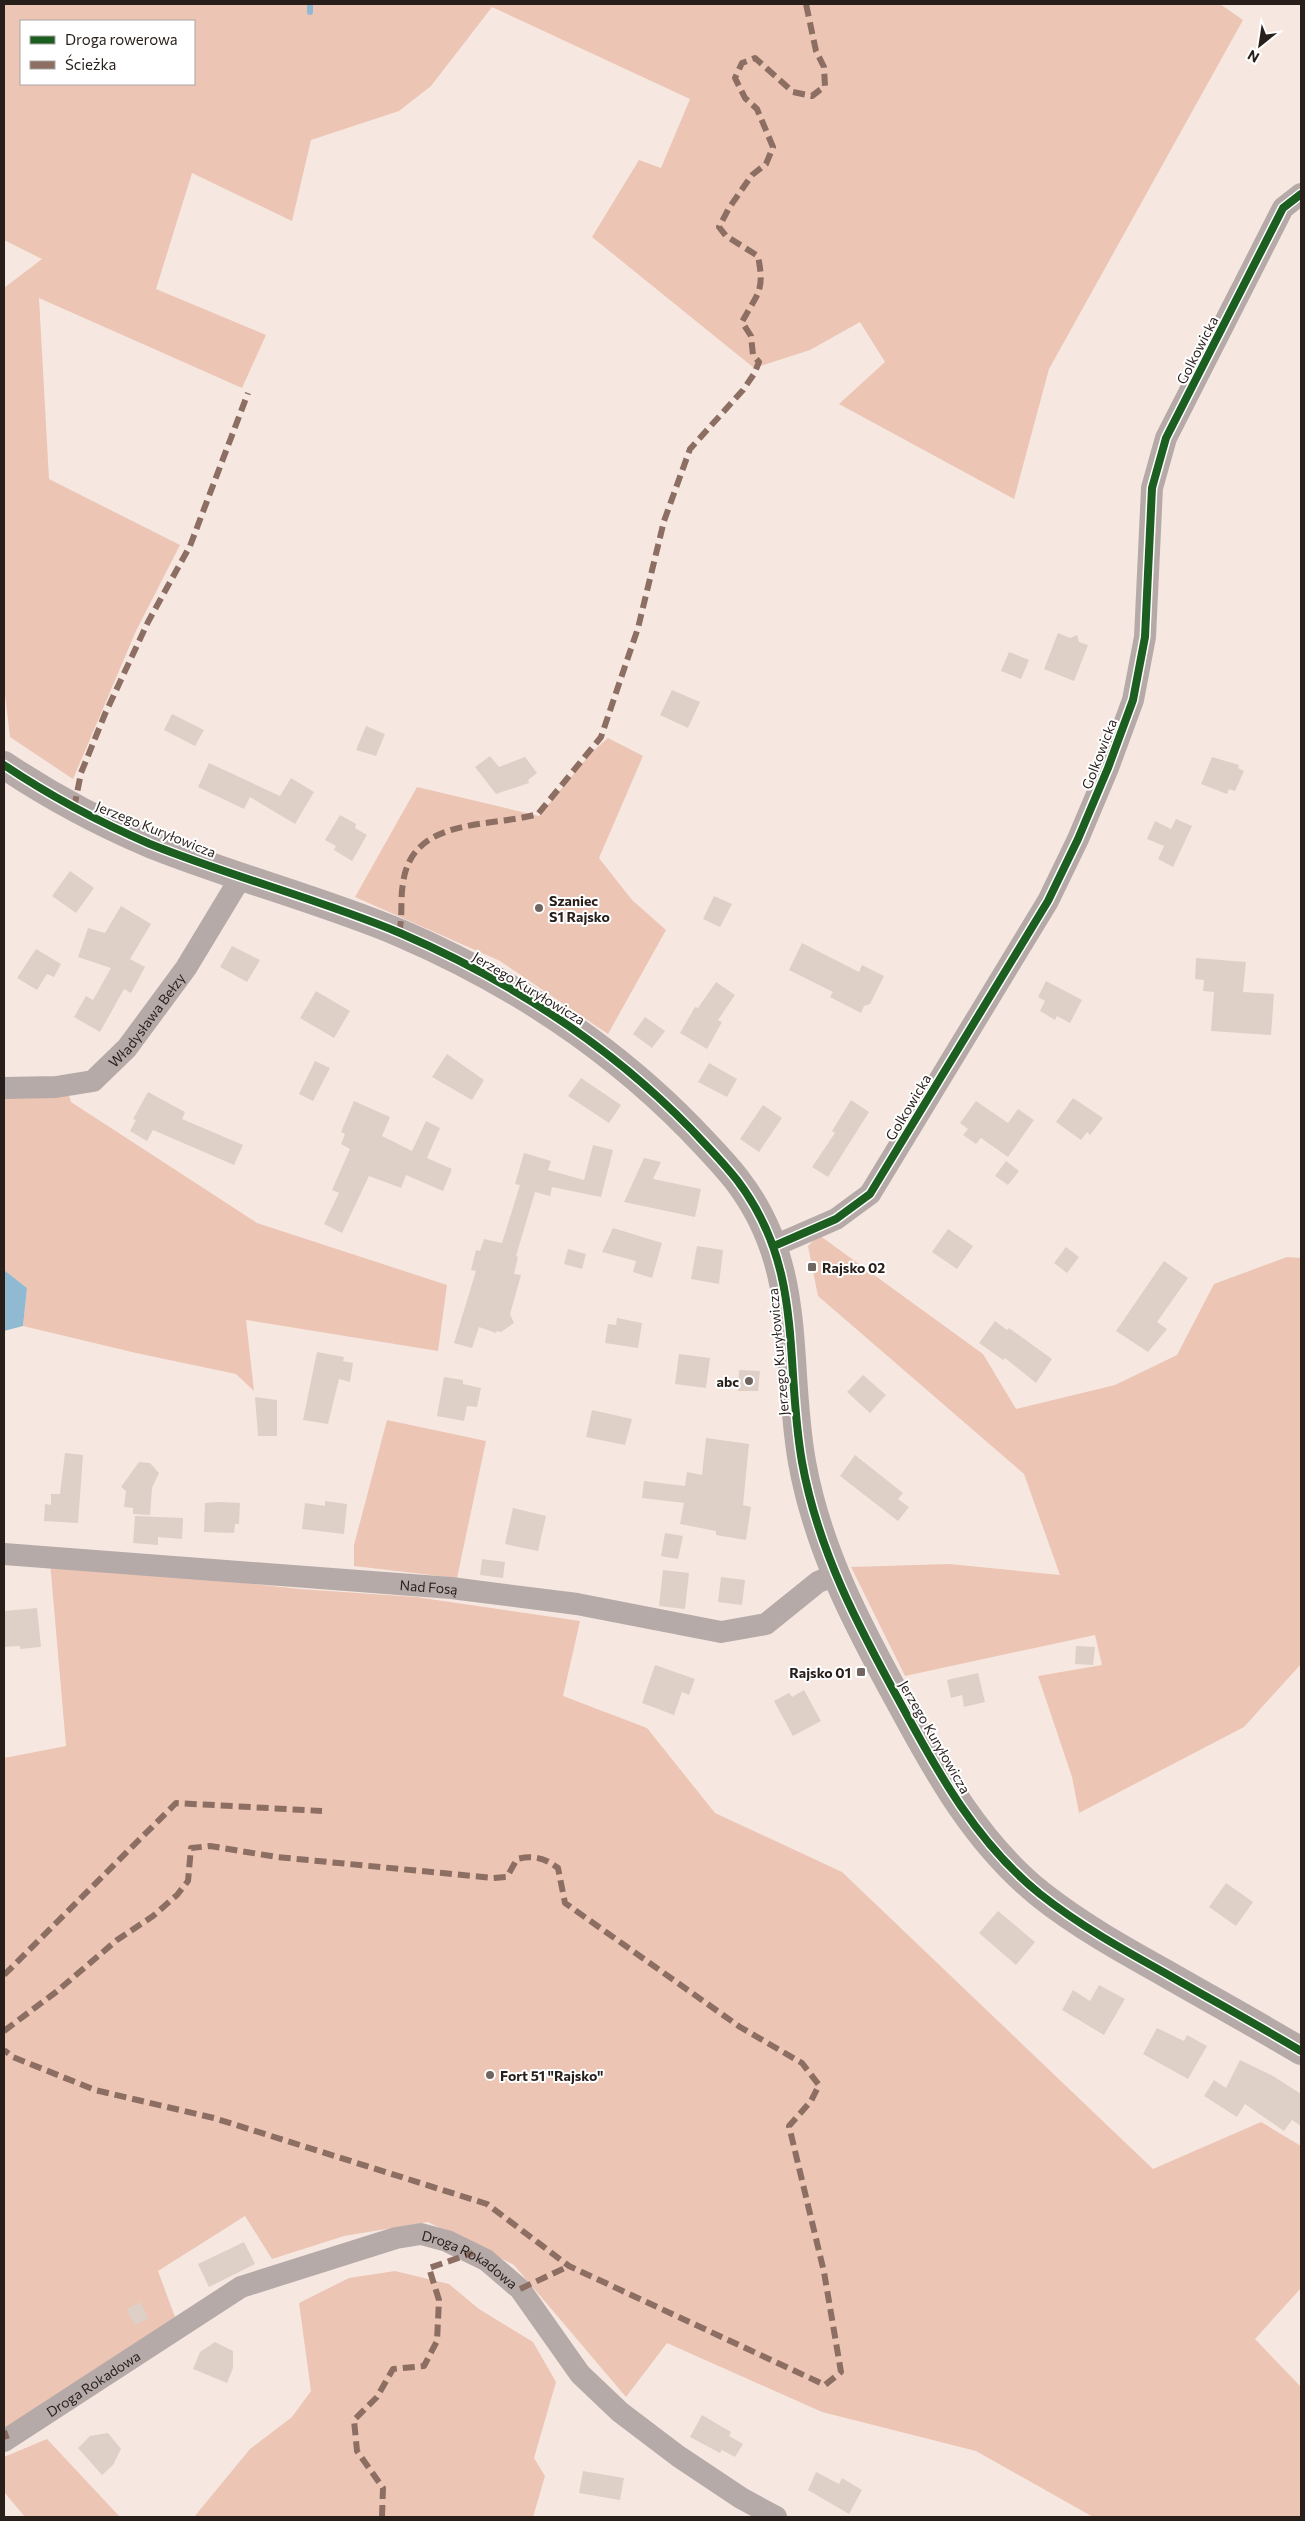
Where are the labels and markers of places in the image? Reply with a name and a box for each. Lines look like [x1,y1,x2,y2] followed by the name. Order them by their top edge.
[549,892,610,925] place label: Szaniec S1 Rajsko
[533,902,545,914] marker: Szaniec S1 Rajsko
[822,1259,885,1276] place label: Rajsko 02
[806,1261,818,1273] marker: Rajsko 02
[717,1373,739,1390] place label: abc
[743,1375,755,1387] marker: abc
[789,1664,851,1681] place label: Rajsko 01
[855,1666,867,1678] marker: Rajsko 01
[500,2067,603,2084] place label: Fort 51 "Rajsko"
[484,2069,496,2081] marker: Fort 51 "Rajsko"

